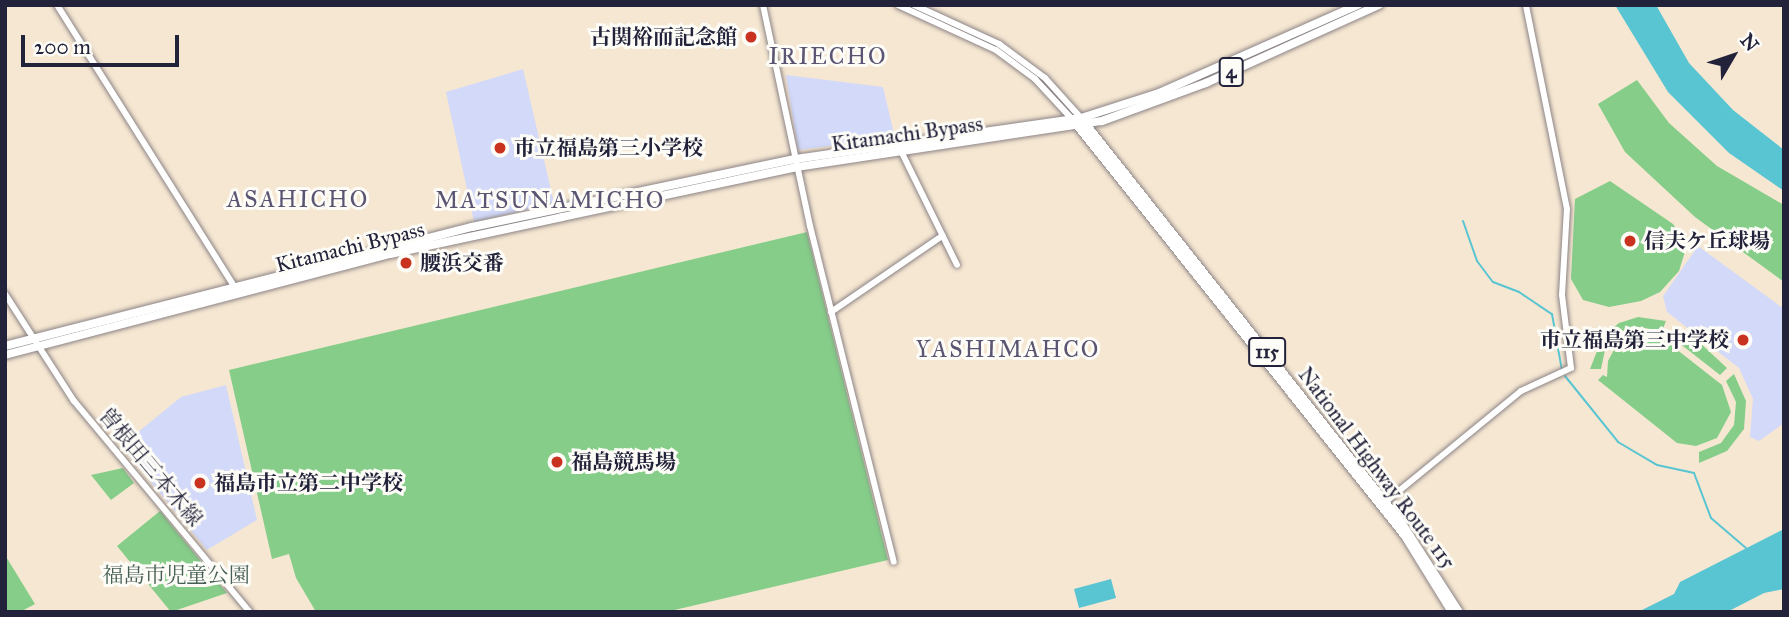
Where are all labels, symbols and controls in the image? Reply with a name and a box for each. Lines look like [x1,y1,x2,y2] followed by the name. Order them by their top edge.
[24,21,182,65] scale bar
[1698,21,1768,91] north arrow
[590,24,737,50] place label: 古関裕而記念館
[743,29,759,45] marker: 古関裕而記念館
[1736,29,1764,56] text: N
[34,34,91,60] text: 200 m
[769,42,887,70] district label: IRIECHO
[1217,57,1245,88] road number: 4
[830,111,984,157] street label: Kitamachi Bypass
[514,135,703,161] place label: 市立福島第三小学校
[492,140,508,156] marker: 市立福島第三小学校
[228,185,368,213] district label: ASAHICHO
[436,186,664,214] district label: MATSUNAMICHO
[273,216,427,278] street label: Kitamachi Bypass
[1644,228,1770,254] place label: 信夫ケ丘球場
[1622,233,1638,249] marker: 信夫ケ丘球場
[420,250,504,276] place label: 腰浜交番
[398,255,414,271] marker: 腰浜交番
[1540,327,1729,353] place label: 市立福島第三中学校
[1735,332,1751,348] marker: 市立福島第三中学校
[917,335,1099,363] district label: YASHIMAHCO
[1248,336,1286,368] road number: 115
[1293,362,1461,574] street label: National Highway Route 115
[94,403,208,531] street label: 曽根田三本木線
[571,449,676,475] place label: 福島競馬場
[549,454,565,470] marker: 福島競馬場
[214,470,403,496] place label: 福島市立第二中学校
[192,475,208,491] marker: 福島市立第二中学校
[103,562,249,588] park label: 福島市児童公園

